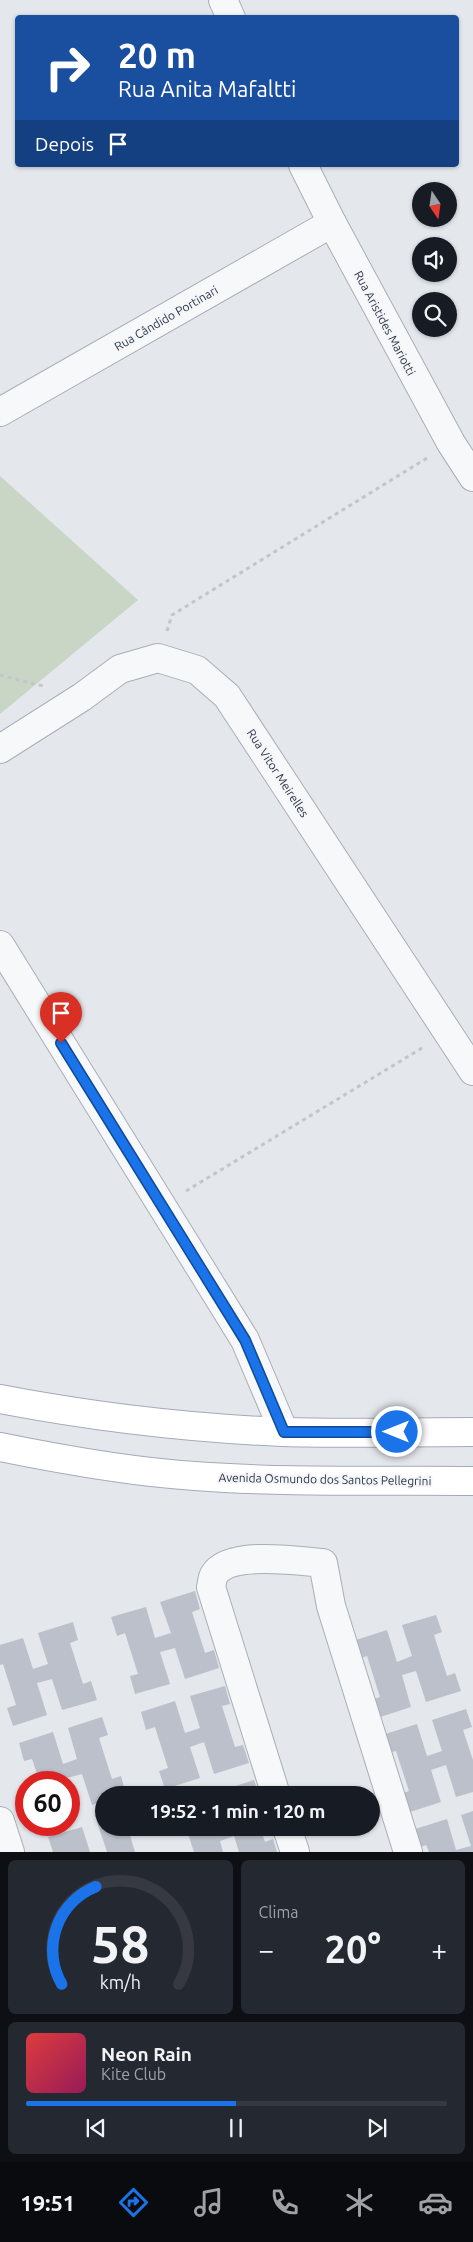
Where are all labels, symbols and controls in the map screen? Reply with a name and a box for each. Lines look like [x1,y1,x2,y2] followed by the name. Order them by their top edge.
[35,35,100,100] icon: right
[118,35,196,75] text: 20 m
[118,76,296,101] text: Rua Anita Mafaltti
[104,130,132,158] icon: arrive
[35,133,94,155] text: Depois
[412,182,458,228] north arrow
[412,182,457,337] map controls
[412,237,457,282] button: sound
[352,269,418,377] street label: Rua Aristides Mariotti
[112,283,220,353] street label: Rua Cândido Portinari
[412,292,457,337] button: search
[245,727,311,819] street label: Rua Vitor Meirelles
[40,992,82,1043] pin
[47,999,75,1027] icon: arrive
[370,1405,422,1457] position arrow
[219,1471,432,1487] street label: Avenida Osmundo dos Santos Pellegrini
[15,1771,80,1836] speed limit sign: 60
[150,1800,325,1822] text: 19:52 · 1 min · 120 m
[259,1903,298,1921] text: Clima
[91,1915,150,1973] text: 58
[325,1928,381,1970] text: 20°
[259,1934,274,1965] text: −
[431,1934,447,1965] text: +
[100,1972,141,1992] text: km/h
[101,2043,192,2065] text: Neon Rain
[101,2065,166,2083] text: Kite Club
[82,2114,110,2142] icon: previous
[222,2114,250,2142] icon: pause
[363,2114,391,2142] icon: next
[116,2185,151,2220] icon: directions
[191,2185,226,2220] icon: music
[267,2185,302,2220] icon: phone
[342,2185,377,2220] icon: climate
[418,2185,453,2220] icon: car
[20,2190,75,2215] text: 19:51

